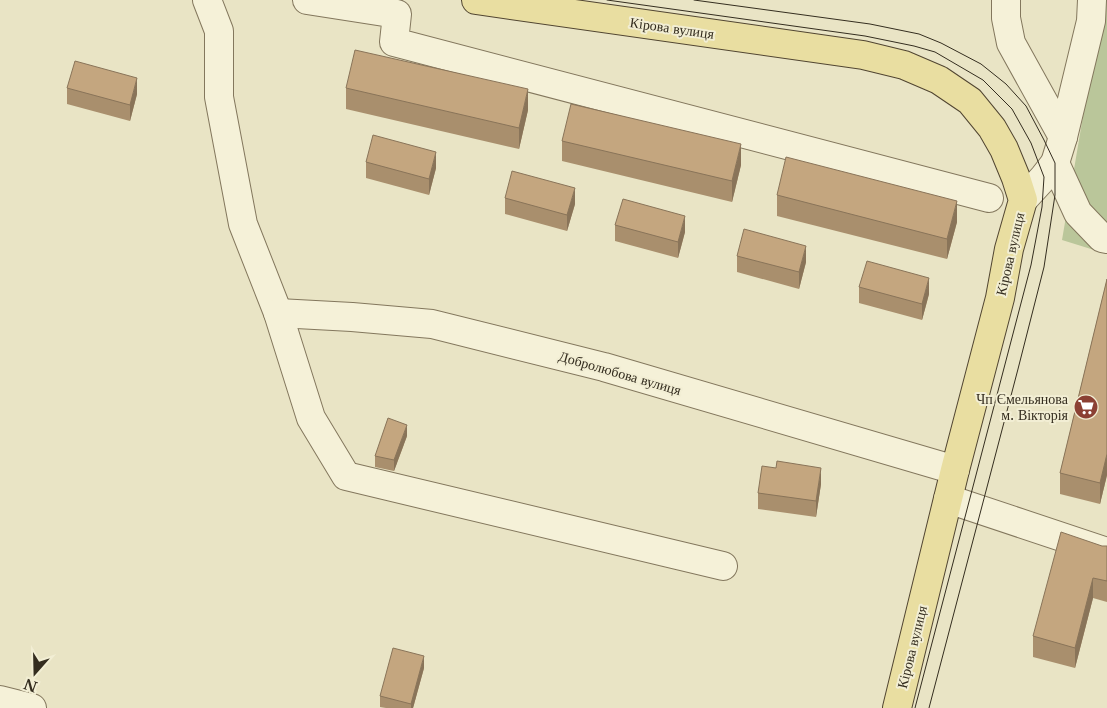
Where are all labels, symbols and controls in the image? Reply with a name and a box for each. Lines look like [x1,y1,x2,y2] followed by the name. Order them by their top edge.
[629,13,716,43] street label: Кірова вулиця
[992,210,1028,297] street label: Кірова вулиця
[557,347,684,399] street label: Добролюбова вулиця
[976,390,1069,424] place label: Чп Ємельянова м. Вікторія
[1073,394,1099,420] supermarket icon: Чп Ємельянова м. Вікторія
[893,603,931,690] street label: Кірова вулиця
[10,648,60,698] north arrow
[21,675,40,696] text: N

